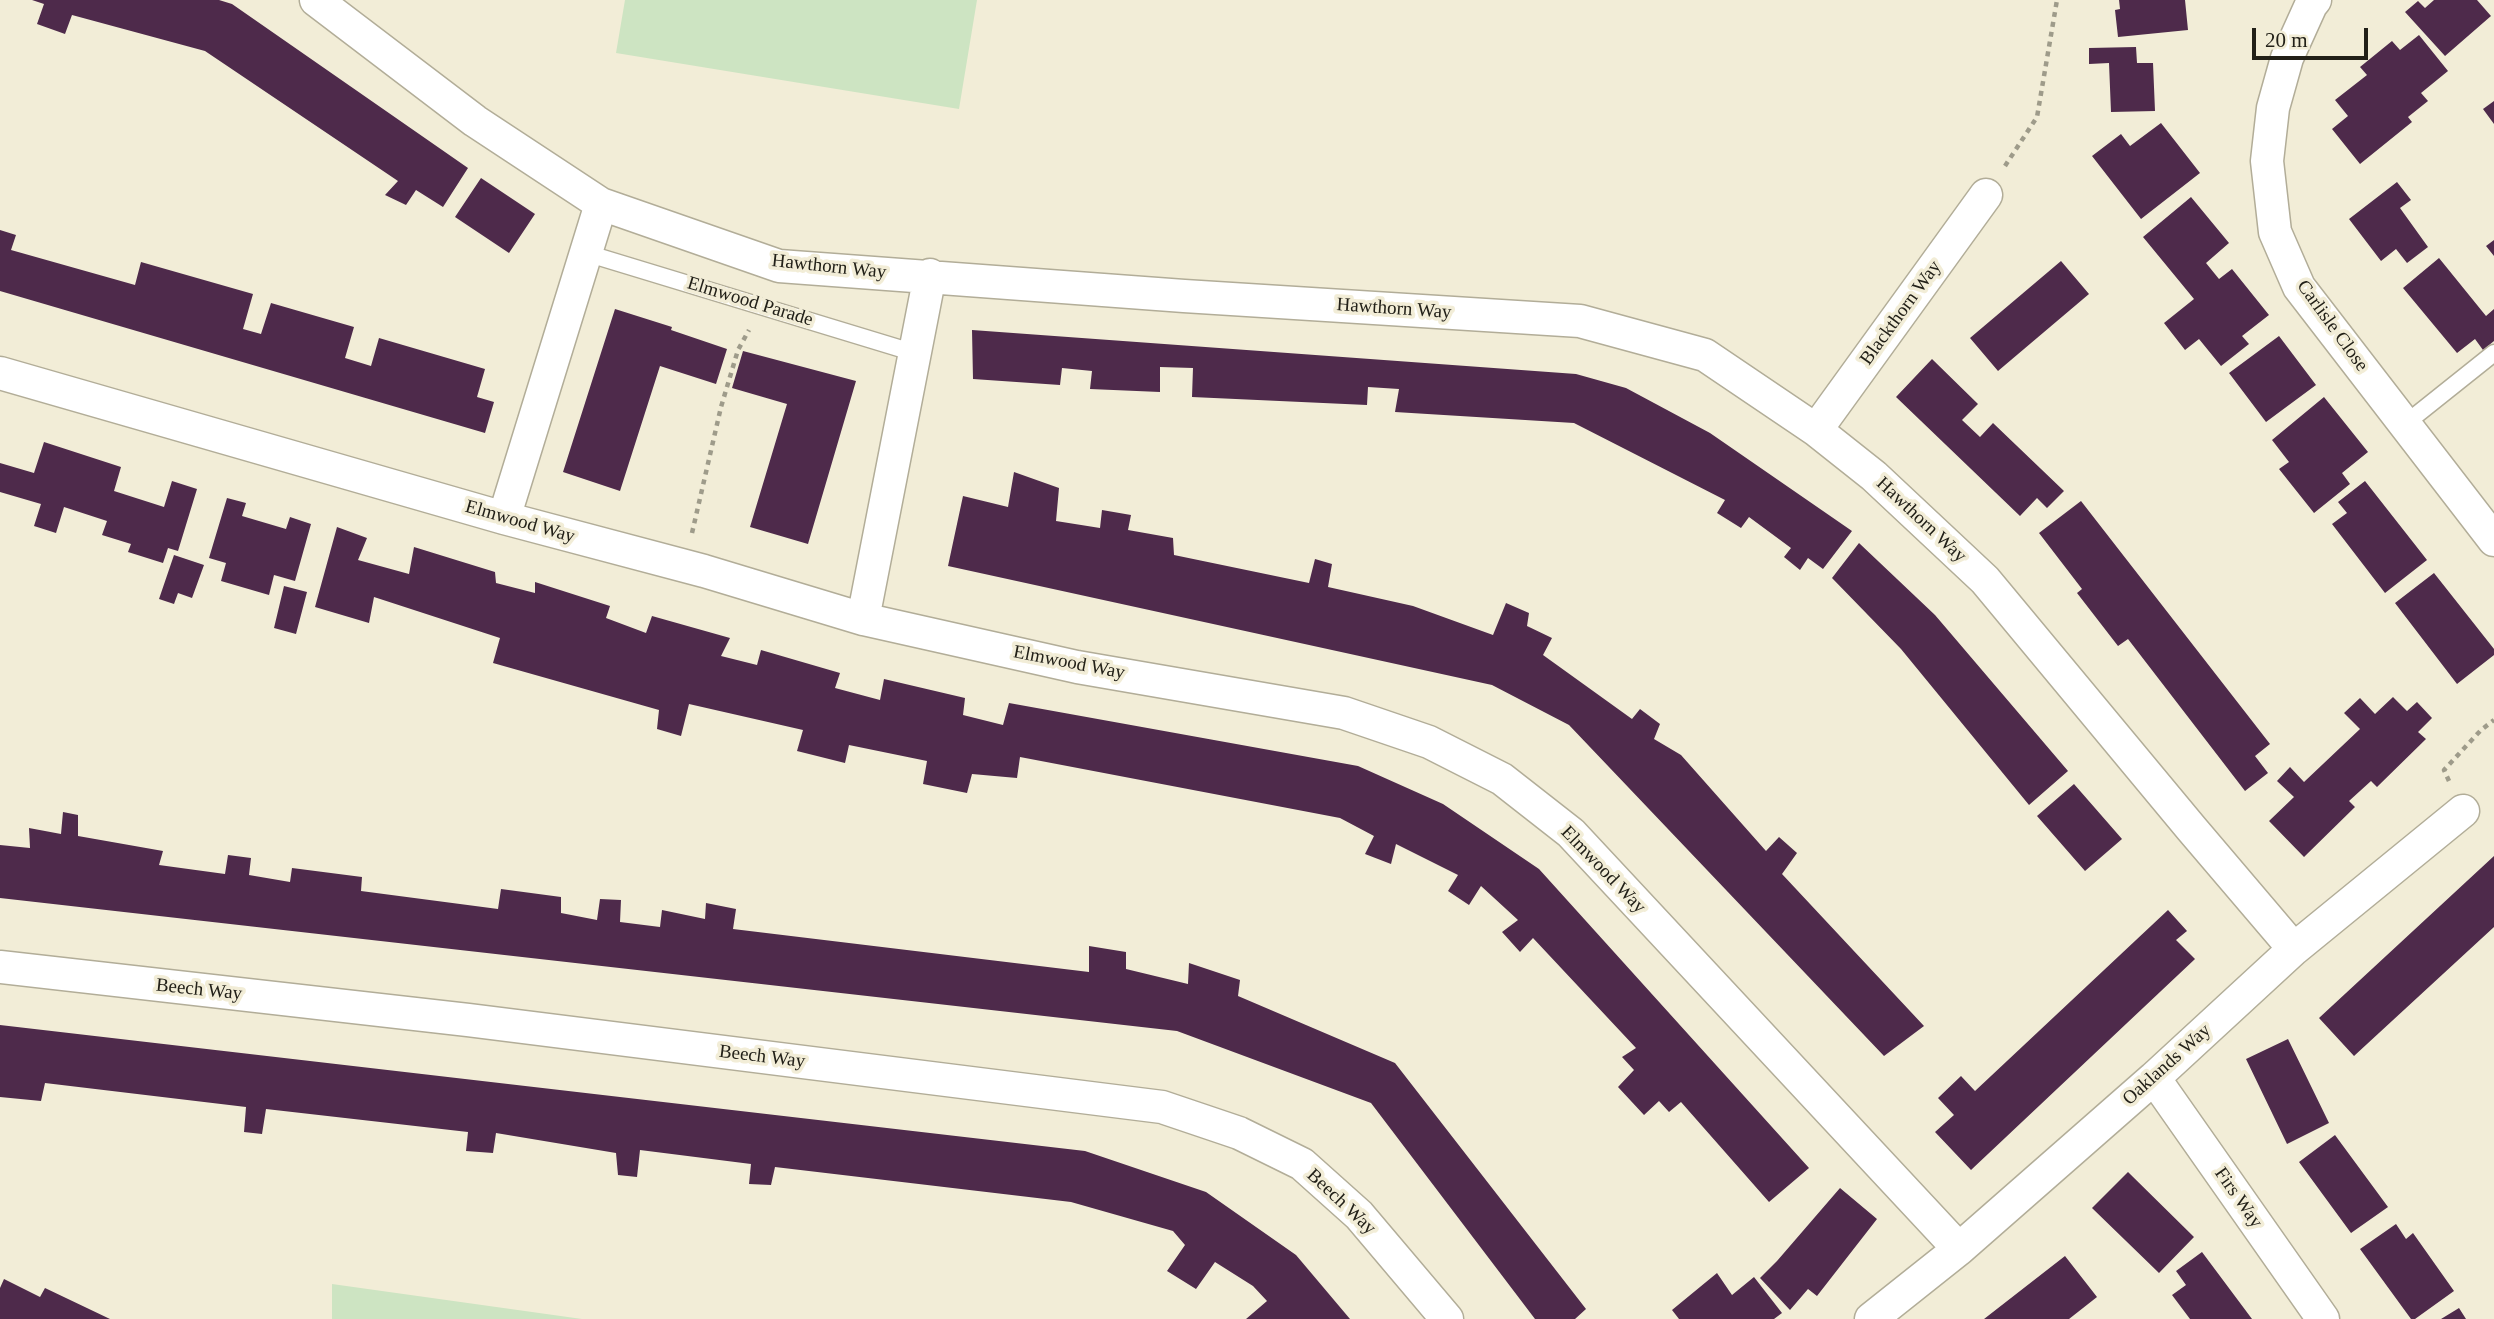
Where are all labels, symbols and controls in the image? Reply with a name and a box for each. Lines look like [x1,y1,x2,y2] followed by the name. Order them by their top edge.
[2256,14,2372,58] scale bar
[2265,28,2308,52] text: 20 m
[771,250,887,284] street label: Hawthorn Way
[1855,256,1947,370] street label: Blackthorn Way
[684,272,816,332] street label: Elmwood Parade
[2291,276,2373,376] street label: Carlisle Close
[1336,294,1452,324] street label: Hawthorn Way
[1871,472,1971,568] street label: Hawthorn Way
[463,495,577,549] street label: Elmwood Way
[1011,641,1127,685] street label: Elmwood Way
[1556,821,1650,919] street label: Elmwood Way
[155,974,243,1006] street label: Beech Way
[2118,1019,2216,1111] street label: Oaklands Way
[718,1040,806,1074] street label: Beech Way
[2209,1163,2267,1233] street label: Firs Way
[1302,1164,1380,1240] street label: Beech Way

